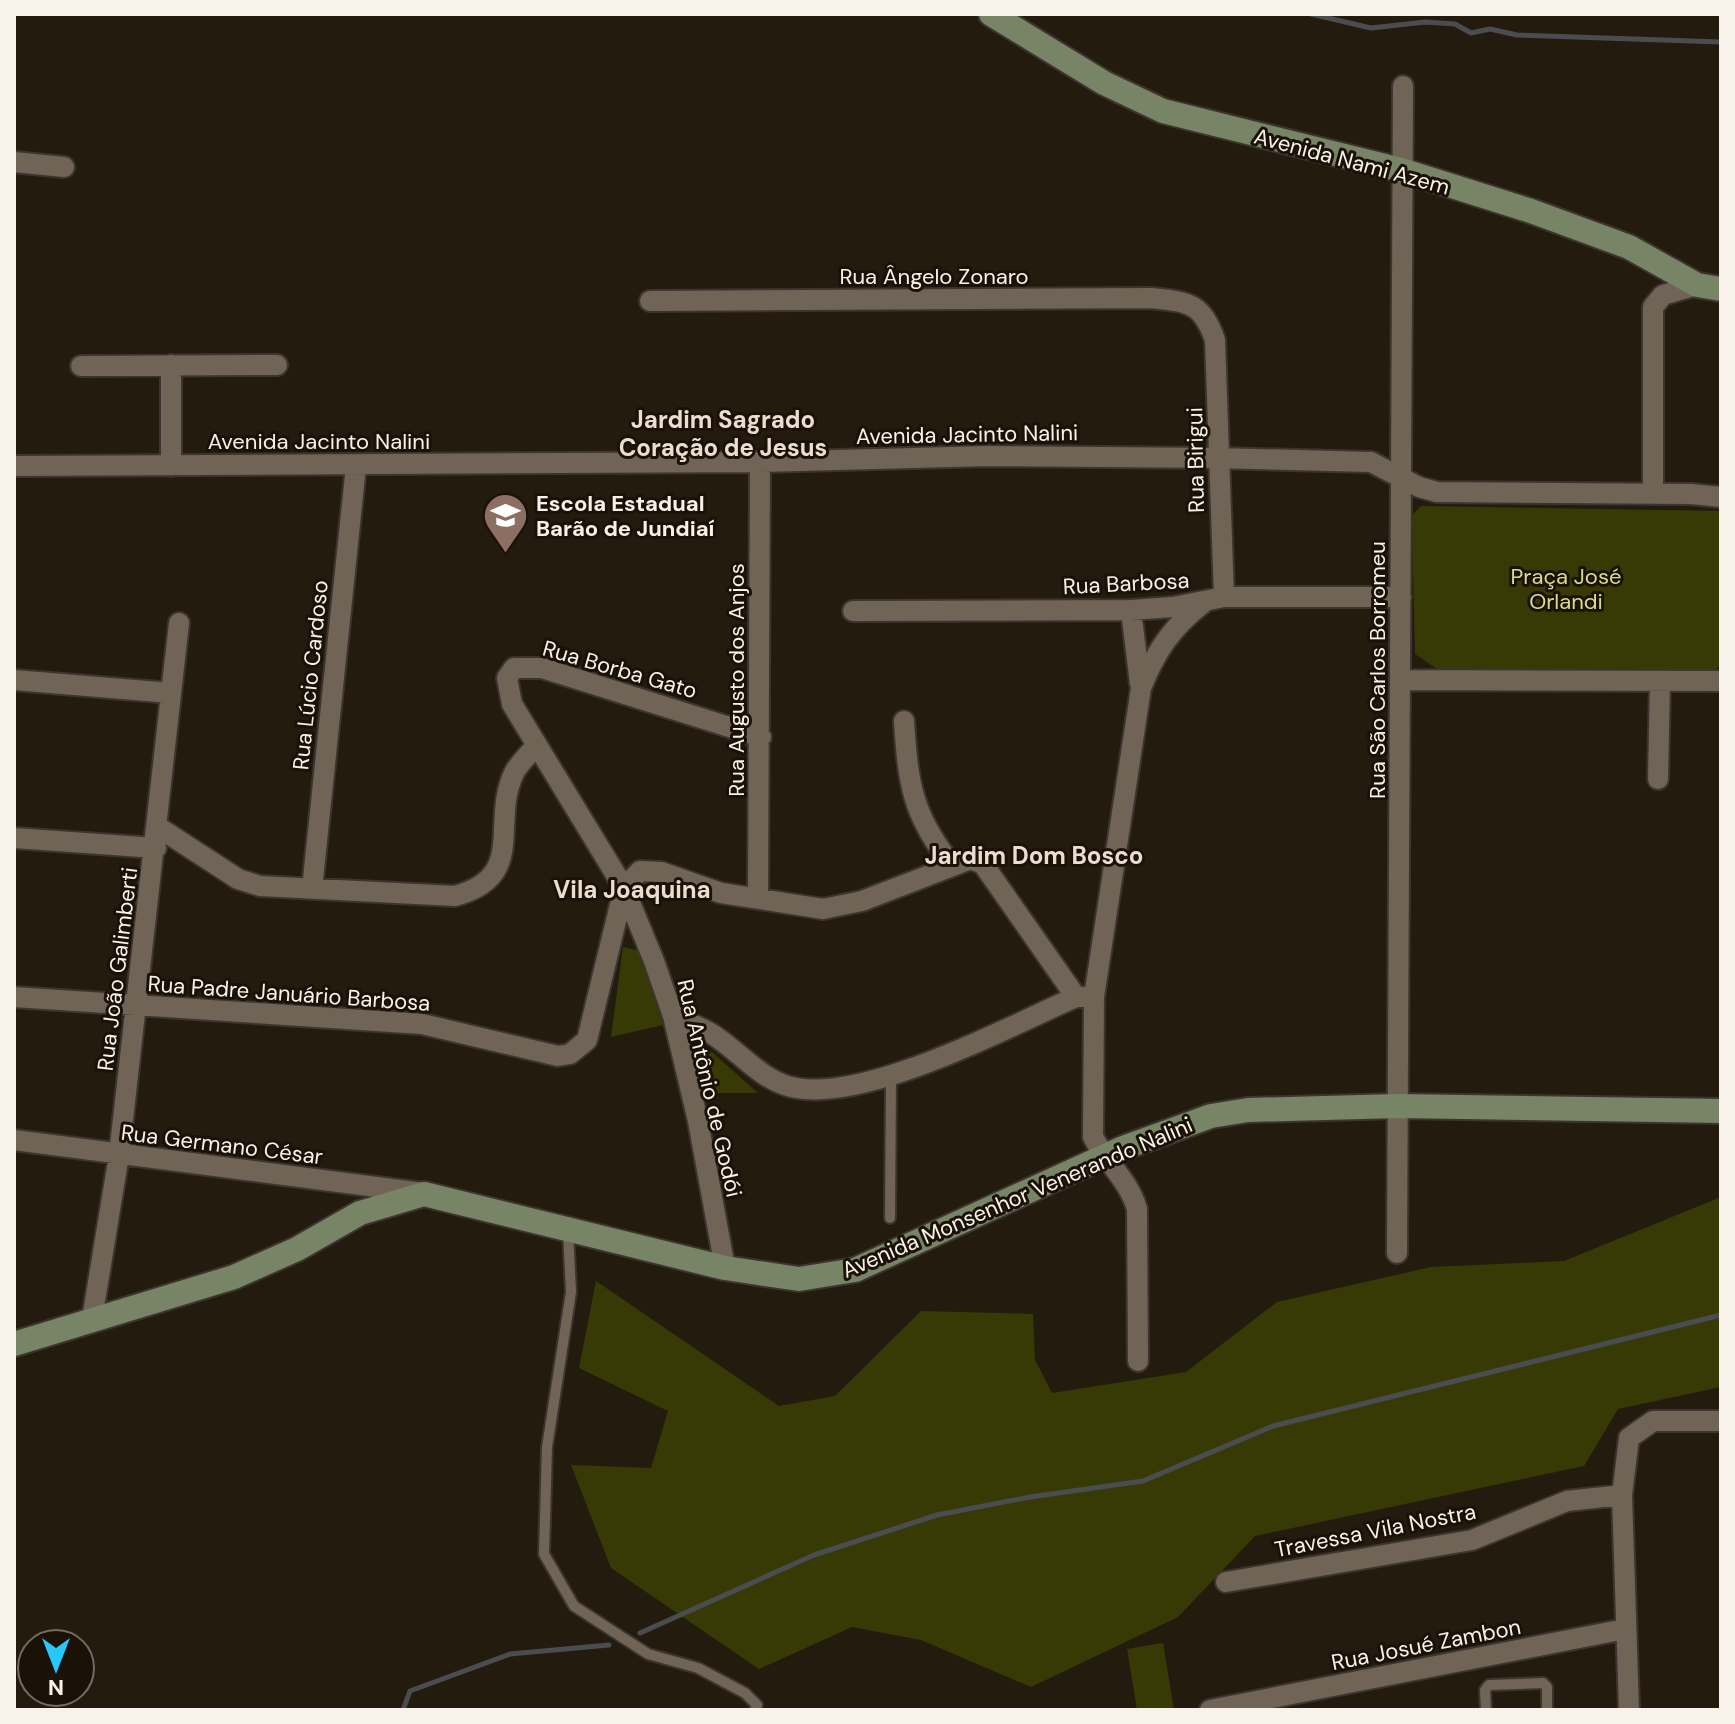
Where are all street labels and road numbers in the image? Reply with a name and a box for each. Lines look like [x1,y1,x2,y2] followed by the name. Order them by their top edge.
[1251,121,1453,202] street label: Avenida Nami Azem
[839,262,1029,291] street label: Rua Ângelo Zonaro
[1180,407,1211,513] street label: Rua Birigui
[856,418,1079,451] street label: Avenida Jacinto Nalini
[208,427,430,456] street label: Avenida Jacinto Nalini
[1363,541,1392,799] street label: Rua São Carlos Borromeu
[722,563,751,797] street label: Rua Augusto dos Anjos
[1062,566,1190,601] street label: Rua Barbosa
[286,579,335,771] street label: Rua Lúcio Cardoso
[539,634,700,705] street label: Rua Borba Gato
[91,865,144,1073] street label: Rua João Galimberti
[147,969,431,1018] street label: Rua Padre Januário Barbosa
[670,976,749,1200] street label: Rua Antônio de Godói
[837,1110,1197,1285] street label: Avenida Monsenhor Venerando Nalini
[119,1118,325,1171] street label: Rua Germano César
[1272,1497,1478,1564] street label: Travessa Vila Nostra
[1329,1612,1523,1677] street label: Rua Josué Zambon

